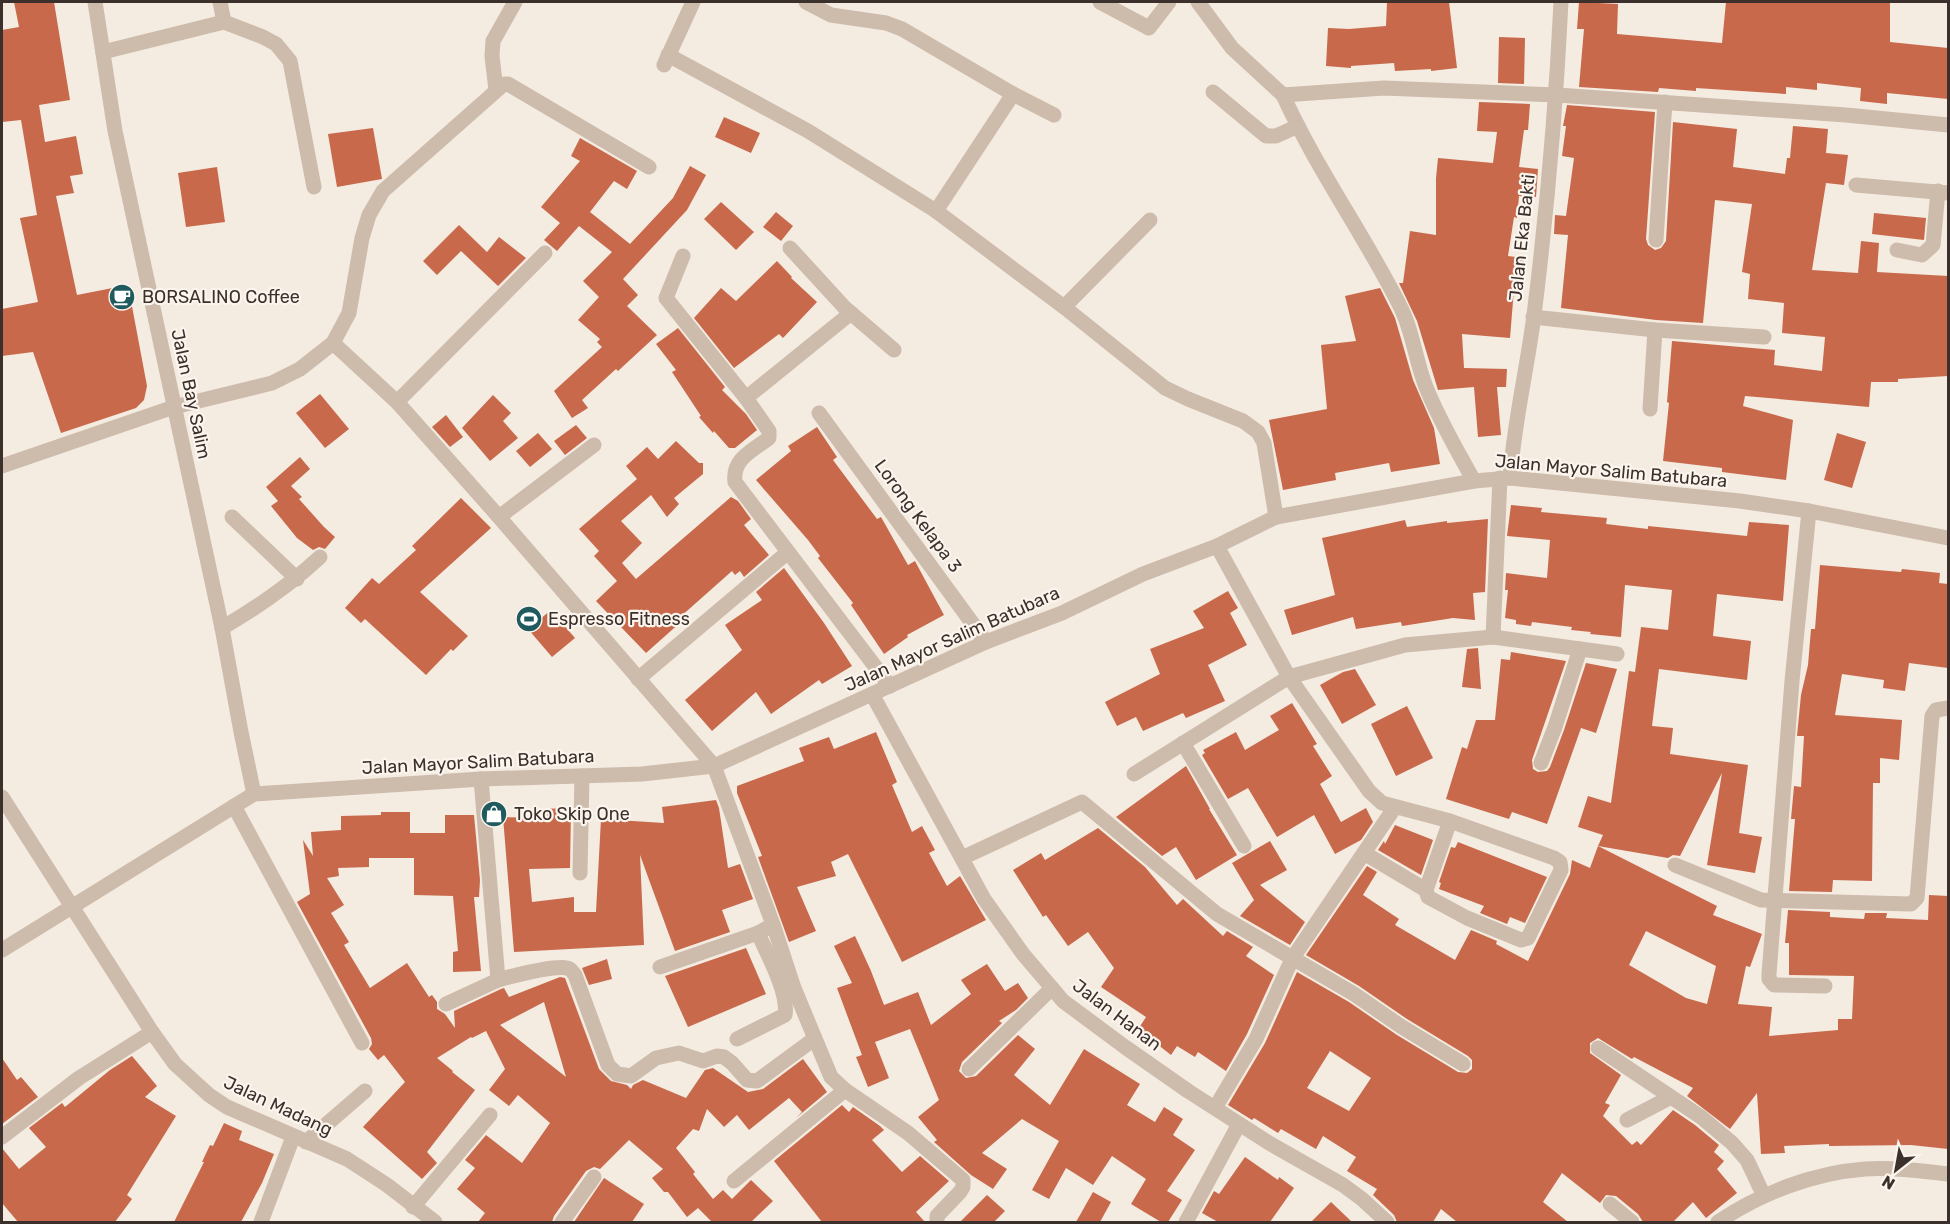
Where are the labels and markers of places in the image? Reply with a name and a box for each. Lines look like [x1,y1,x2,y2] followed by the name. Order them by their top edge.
[107,282,137,312] cafe icon: BORSALINO Coffee
[142,286,300,308] place label: BORSALINO Coffee
[514,604,544,634] sports icon: Espresso Fitness
[548,608,690,630] place label: Espresso Fitness
[479,799,509,829] shop icon: Toko Skip One
[514,803,630,825] place label: Toko Skip One

